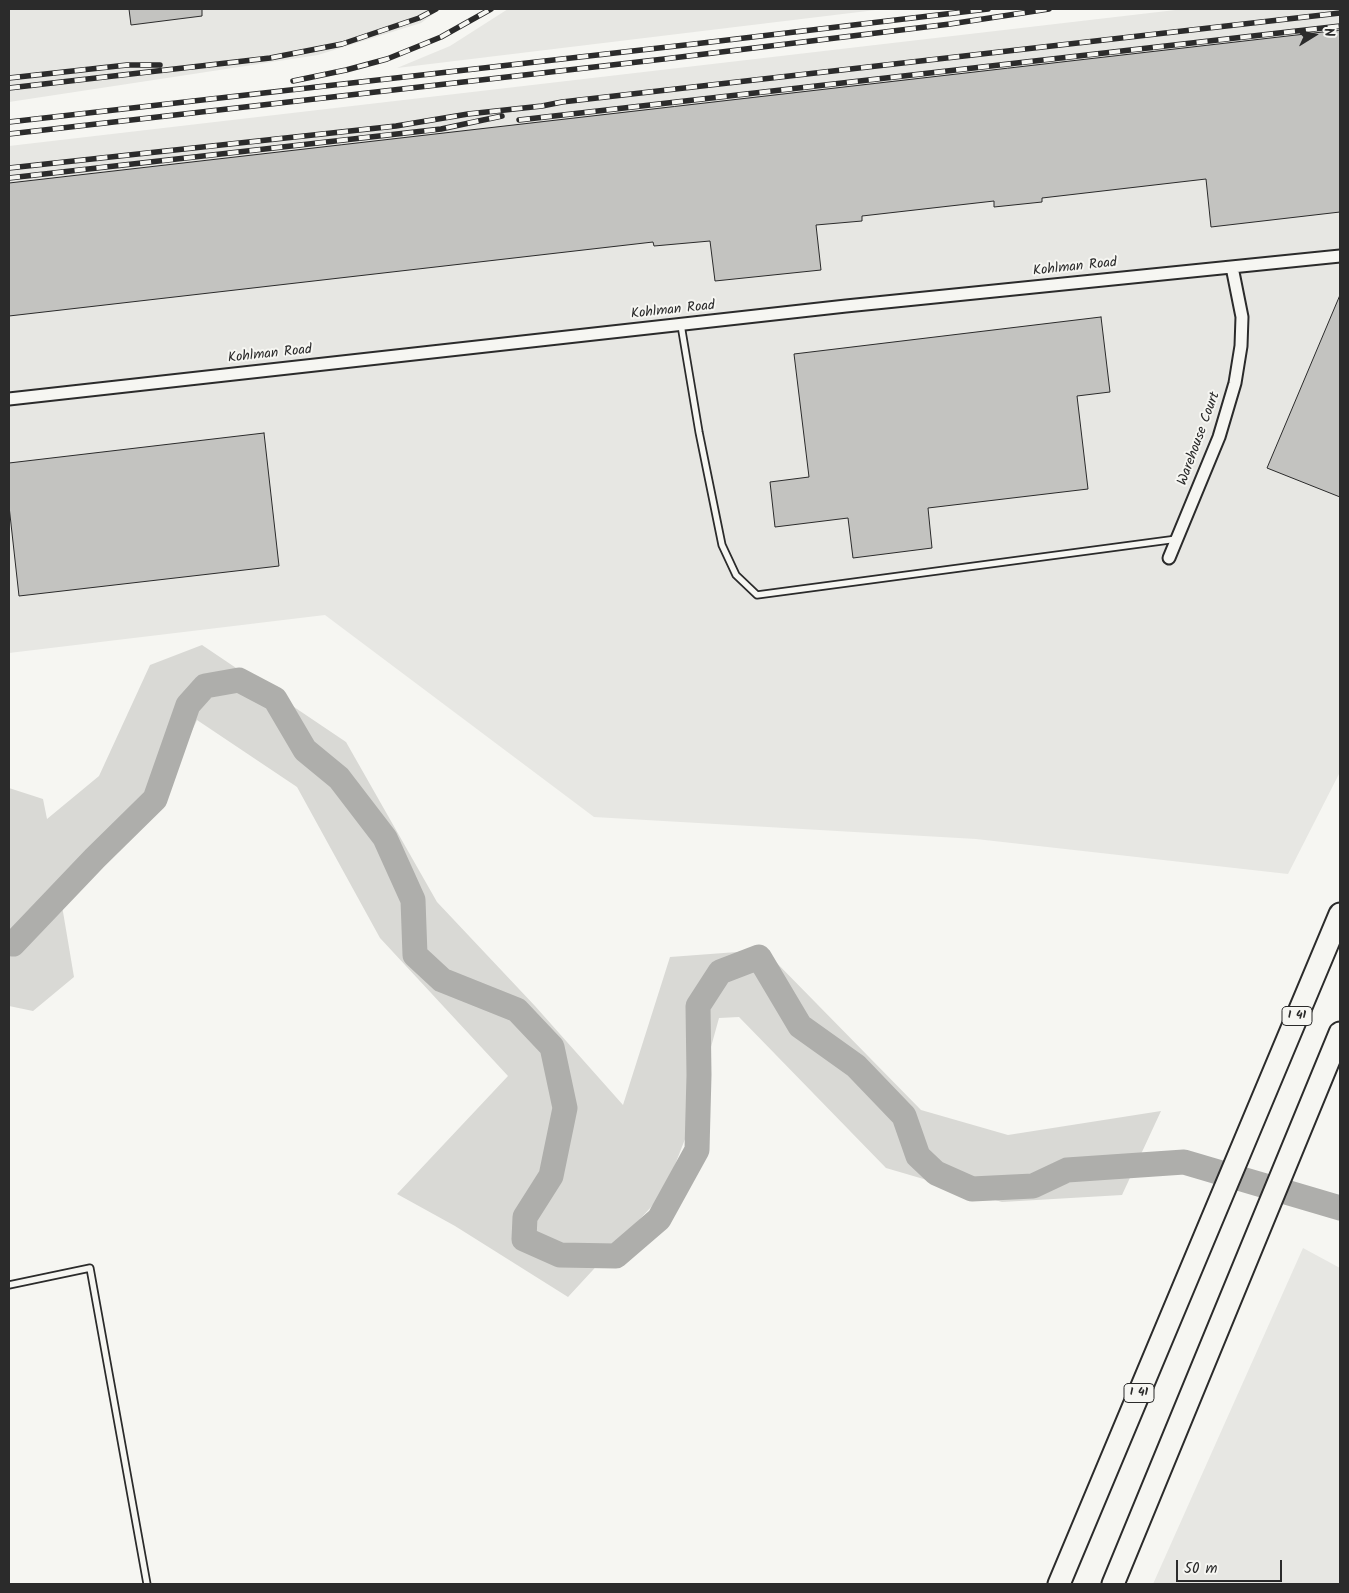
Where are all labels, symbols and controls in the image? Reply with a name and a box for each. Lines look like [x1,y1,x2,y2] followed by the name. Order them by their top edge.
[1289,10,1339,60] north arrow
[1317,26,1340,39] text: N
[1032,255,1118,281] street label: Kohlman Road
[630,298,716,324] street label: Kohlman Road
[227,342,313,368] street label: Kohlman Road
[1175,390,1225,488] street label: Warehouse Court
[1282,1006,1312,1026] road number: I 41
[1124,1384,1154,1402] road number: I 41
[1179,1550,1285,1582] scale bar
[1184,1557,1218,1581] text: 50 m

